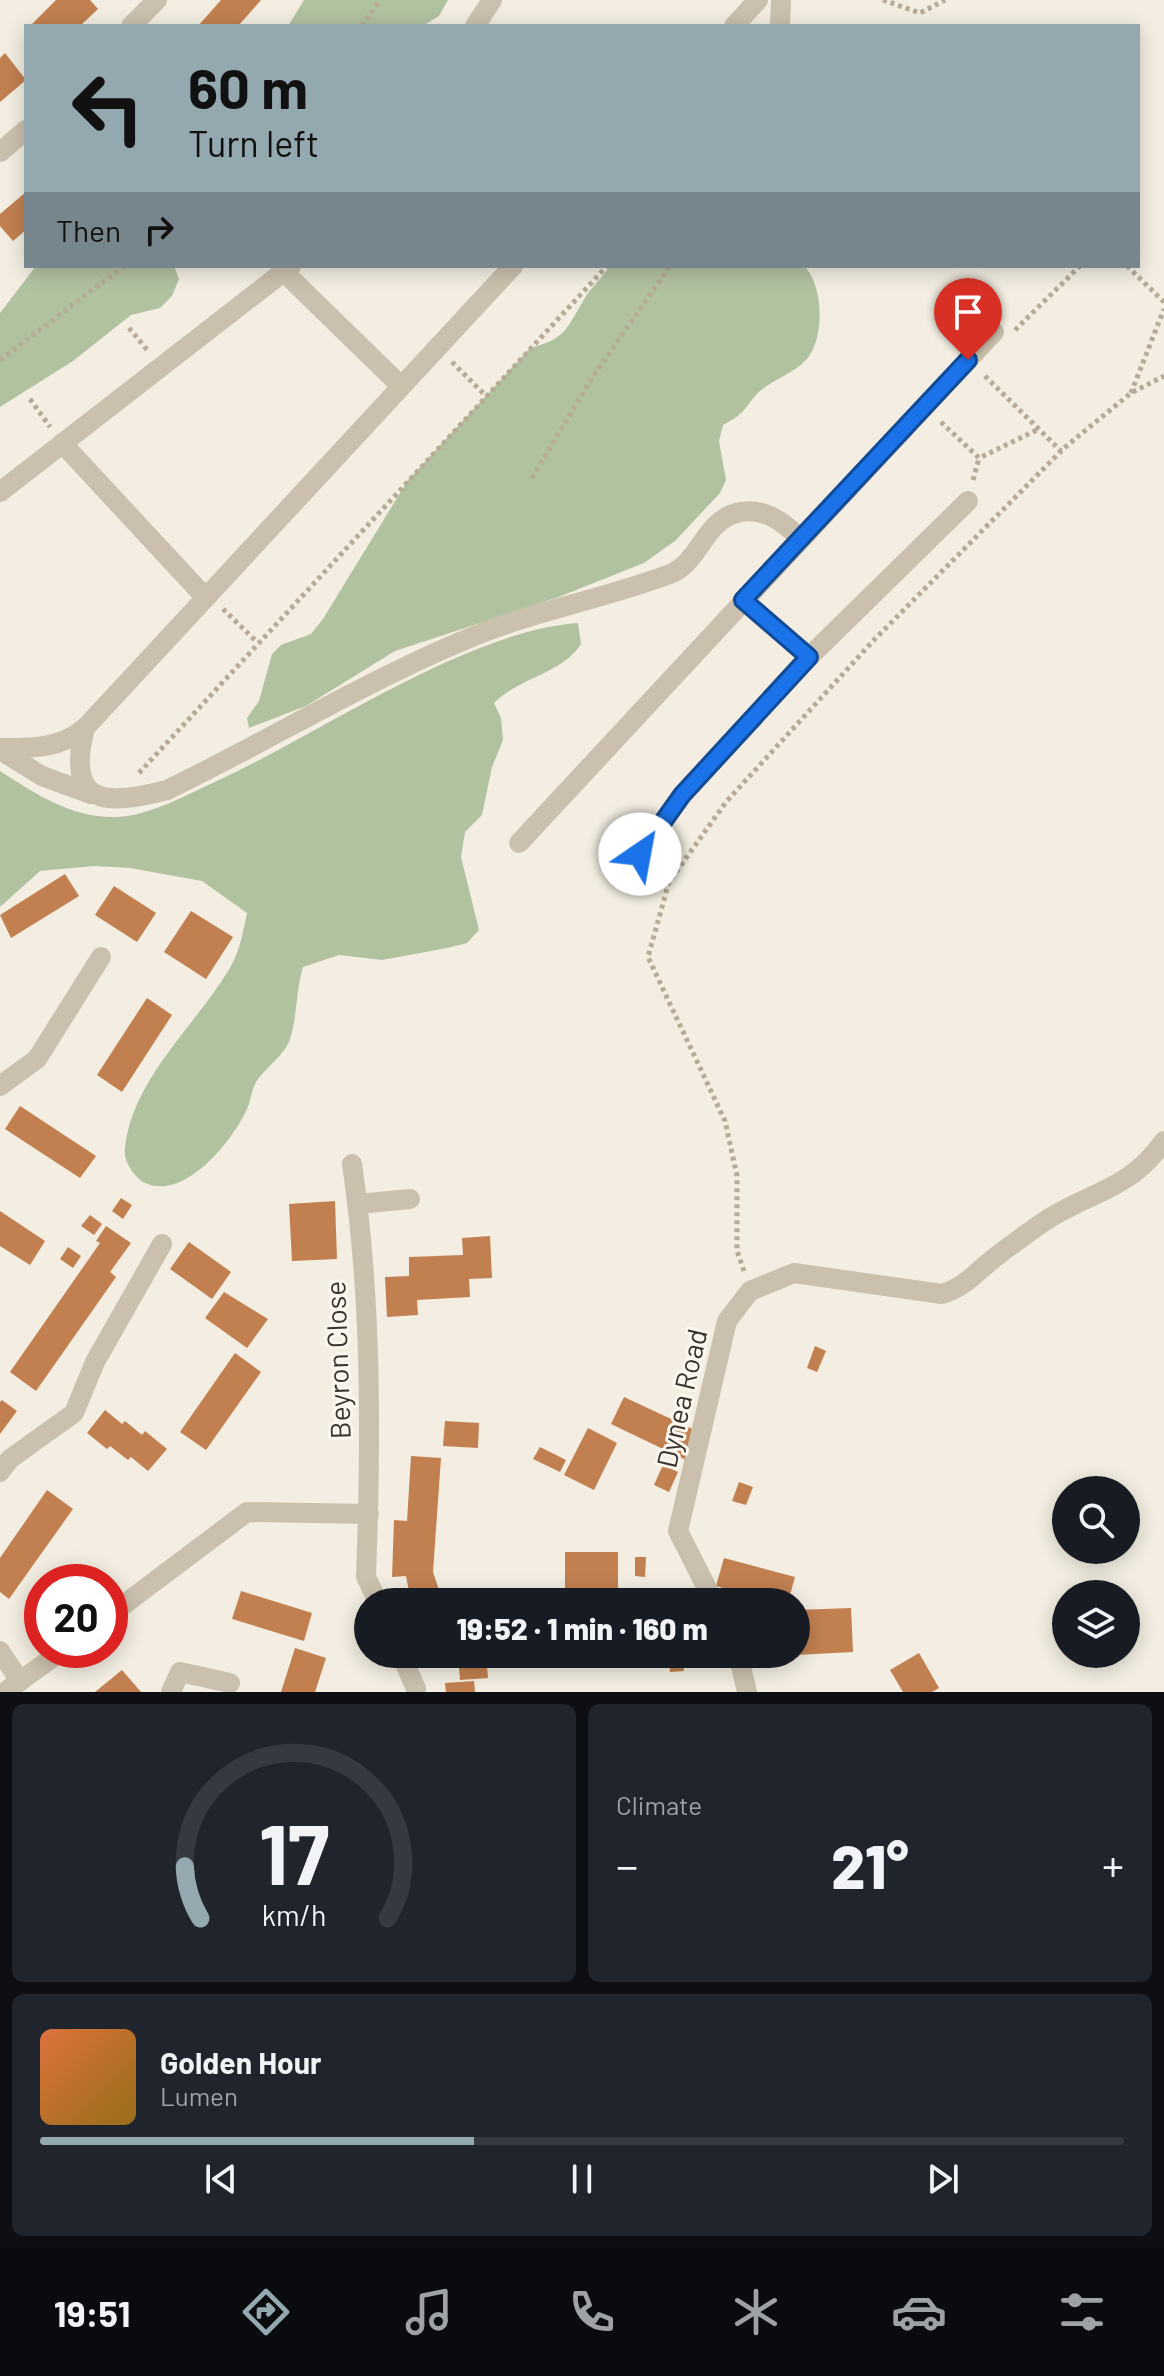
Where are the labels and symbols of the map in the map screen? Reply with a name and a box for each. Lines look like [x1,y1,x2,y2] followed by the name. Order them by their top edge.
[934,278,1002,360] pin
[598,812,682,896] position arrow
[317,1280,357,1440] street label: Beyron Close
[649,1325,713,1471] street label: Dynea Road
[24,1564,128,1668] speed limit sign: 20

